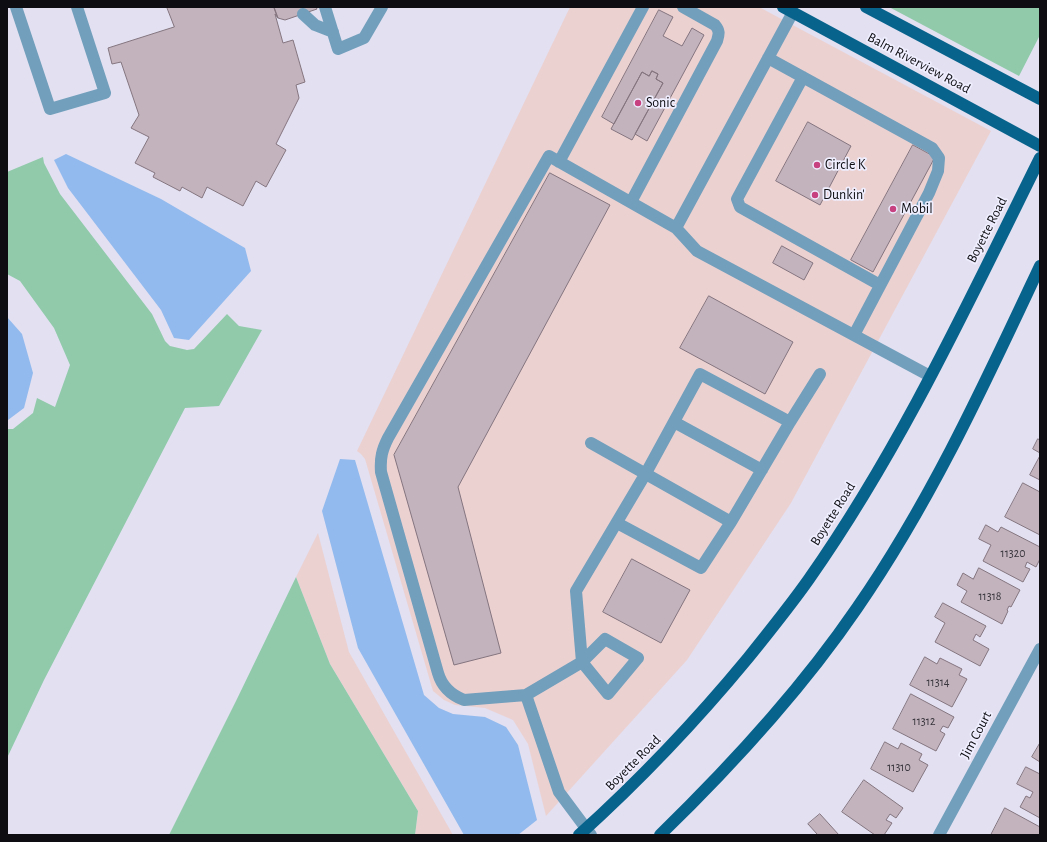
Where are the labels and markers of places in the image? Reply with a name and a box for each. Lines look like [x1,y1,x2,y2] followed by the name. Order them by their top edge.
[646,95,675,111] place label: Sonic
[633,98,643,108] marker: Sonic
[825,157,865,173] place label: Circle K
[812,160,822,170] marker: Circle K
[823,187,865,203] place label: Dunkin'
[810,190,820,200] marker: Dunkin'
[901,201,933,217] place label: Mobil
[888,204,898,214] marker: Mobil

